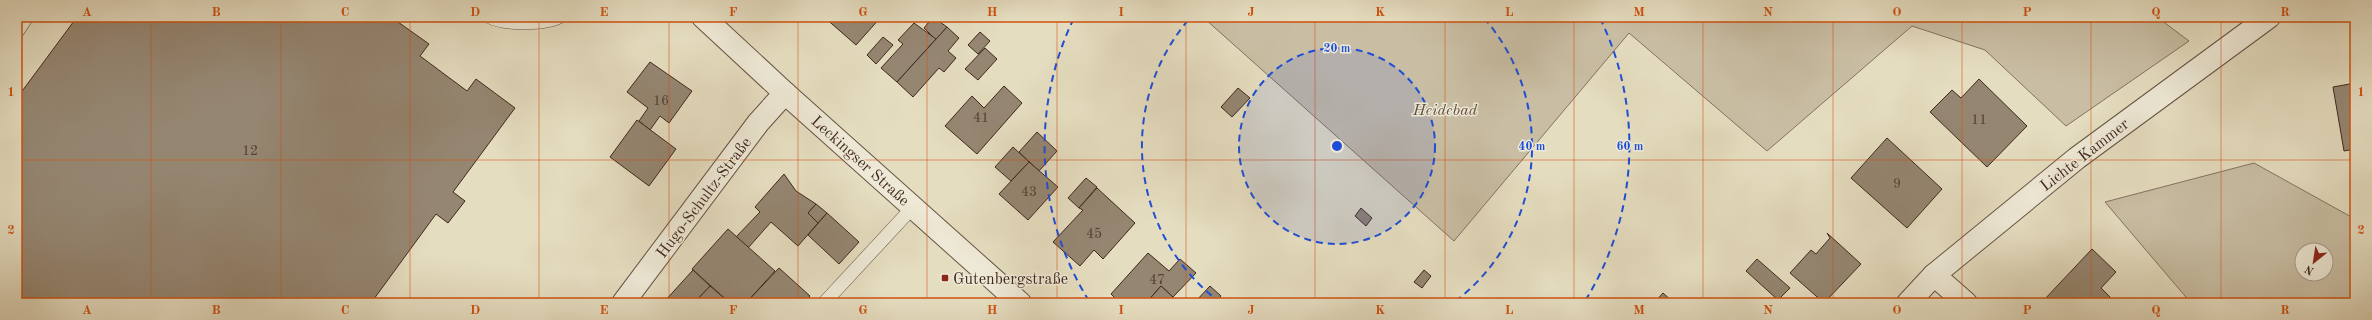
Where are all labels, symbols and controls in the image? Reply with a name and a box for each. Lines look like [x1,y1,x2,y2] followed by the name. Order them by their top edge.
[82,6,92,19] text: A
[211,6,221,19] text: B
[341,6,349,19] text: C
[470,6,480,19] text: D
[600,6,609,19] text: E
[729,6,738,19] text: F
[858,6,868,19] text: G
[987,6,998,19] text: H
[1118,6,1124,19] text: I
[1247,6,1255,19] text: J
[1375,6,1385,19] text: K
[1505,6,1514,19] text: L
[1633,6,1645,19] text: M
[1763,6,1773,19] text: N
[1892,6,1902,19] text: O
[2022,6,2032,19] text: P
[2151,6,2161,19] text: Q
[2280,6,2290,19] text: R
[1324,43,1351,55] text: 20 m
[7,86,15,99] text: 1
[2357,86,2365,99] text: 1
[653,94,669,108] house number: 16
[1412,103,1478,119] park label: Heidebad
[973,111,989,125] house number: 41
[807,113,912,210] street label: Leckingser Straße
[1971,113,1987,127] house number: 11
[2038,116,2133,195] street label: Lichte Kammer
[654,135,755,261] street label: Hugo-Schultz-Straße
[1330,139,1344,153] centre of rings
[1519,141,1546,153] text: 40 m
[1617,141,1644,153] text: 60 m
[242,144,258,158] house number: 12
[1893,177,1901,191] house number: 9
[1021,185,1037,199] house number: 43
[7,224,15,237] text: 2
[2357,224,2365,237] text: 2
[1086,227,1102,241] house number: 45
[2294,242,2334,282] north arrow
[2303,262,2316,276] text: N
[953,272,1068,288] place label: Gutenbergstraße
[940,273,950,283] marker: Gutenbergstraße
[1149,273,1165,287] house number: 47
[82,304,92,317] text: A
[211,304,221,317] text: B
[341,304,349,317] text: C
[470,304,480,317] text: D
[600,304,609,317] text: E
[729,304,738,317] text: F
[858,304,868,317] text: G
[987,304,998,317] text: H
[1118,304,1124,317] text: I
[1247,304,1255,317] text: J
[1375,304,1385,317] text: K
[1505,304,1514,317] text: L
[1633,304,1645,317] text: M
[1763,304,1773,317] text: N
[1892,304,1902,317] text: O
[2022,304,2032,317] text: P
[2151,304,2161,317] text: Q
[2280,304,2290,317] text: R

